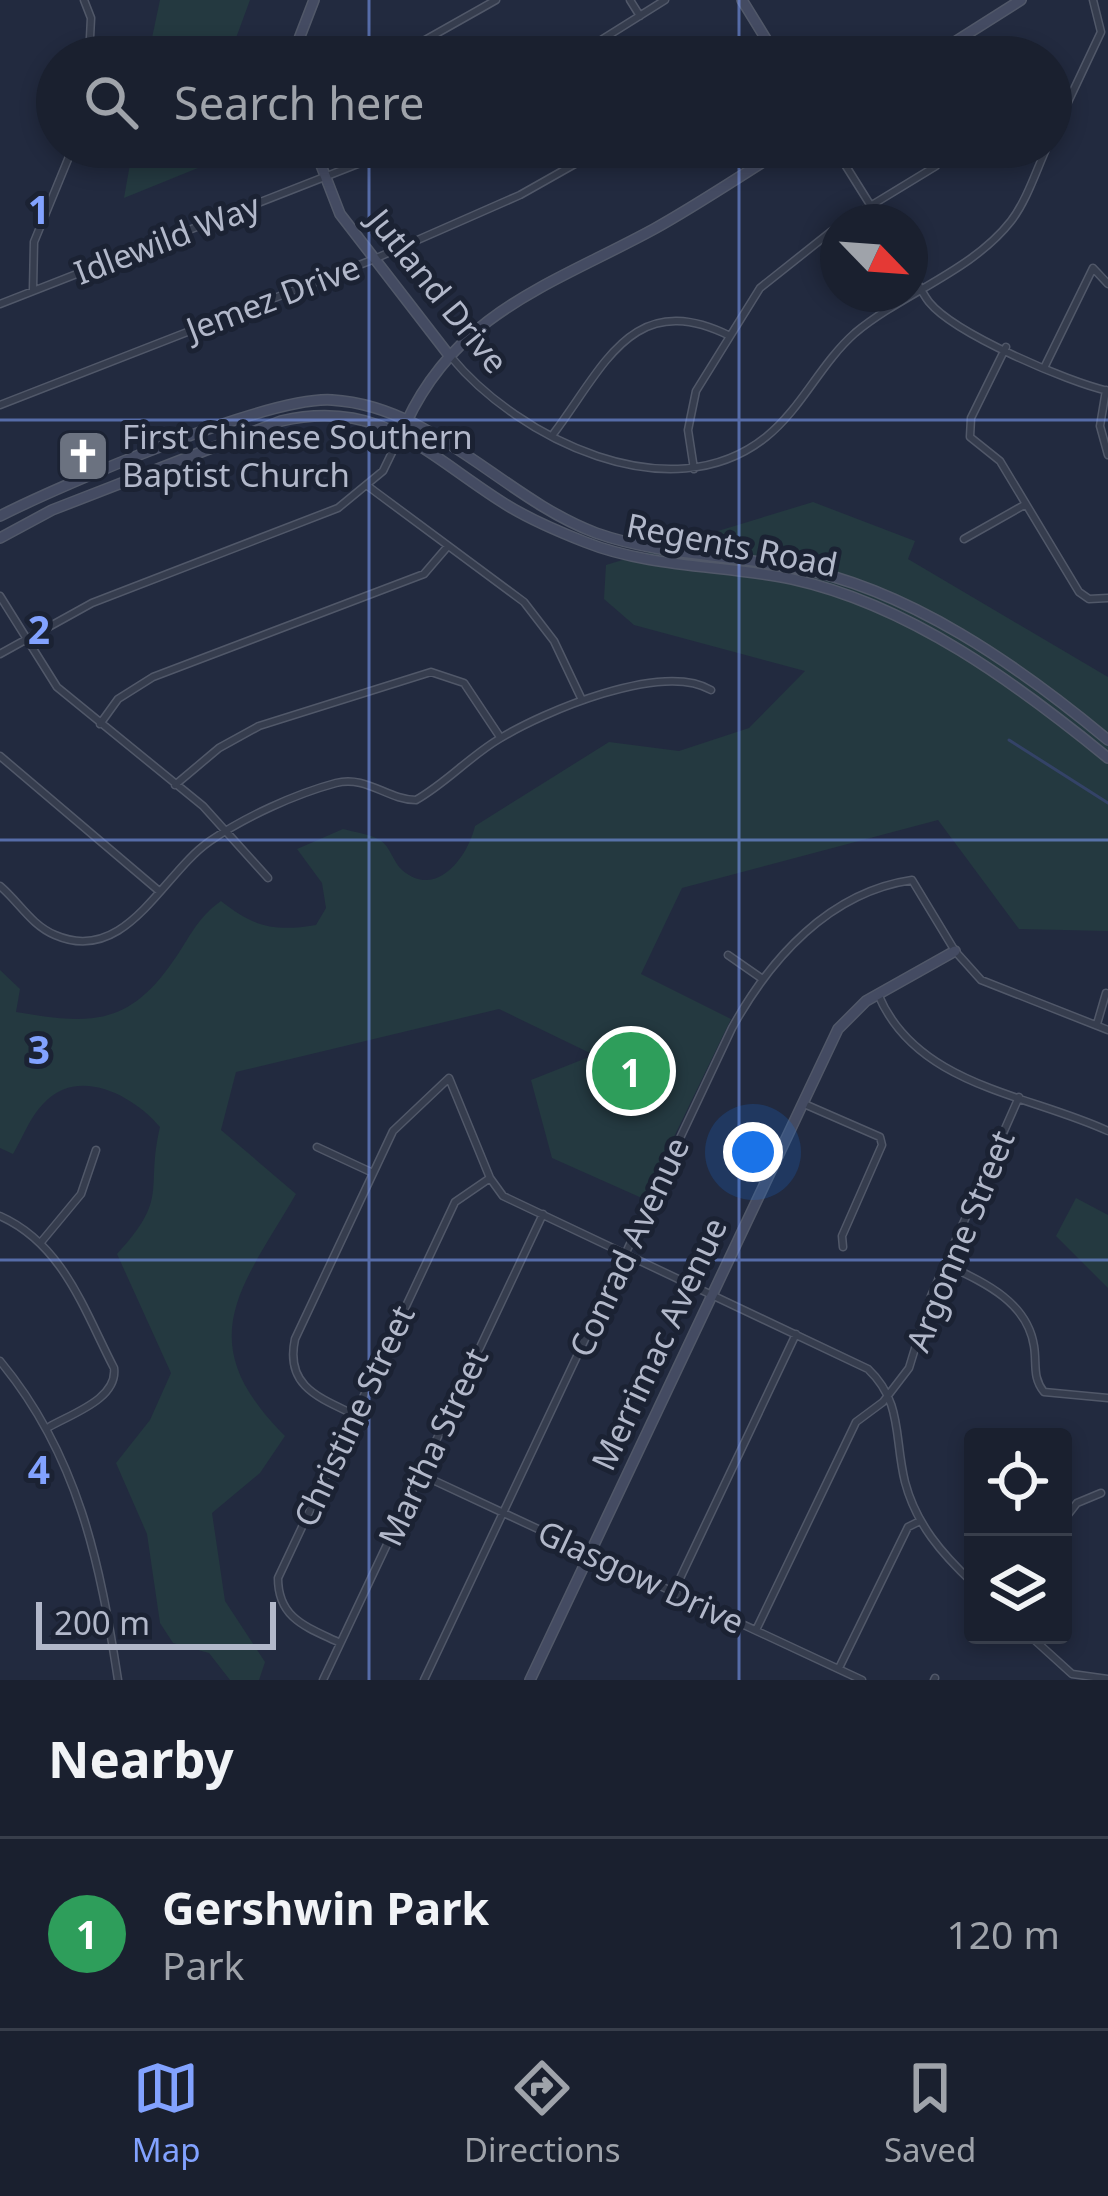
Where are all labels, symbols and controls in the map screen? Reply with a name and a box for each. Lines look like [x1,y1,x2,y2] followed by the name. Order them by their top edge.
[36,36,1072,168] search box
[78,69,144,135] icon: search
[174,72,424,133] text: Search here
[28,182,50,235] text: 1
[68,182,266,295] street label: Idlewild Way
[356,197,519,382] street label: Jutland Drive
[820,204,928,312] north arrow
[177,244,366,352] street label: Jemez Drive
[122,414,473,497] place label: First Chinese Southern Baptist Church
[55,428,111,484] church icon: First Chinese Southern Baptist Church
[623,502,841,587] street label: Regents Road
[28,602,50,655] text: 2
[28,1022,50,1075] text: 3
[592,1026,670,1116] pin: 1
[723,1122,783,1182] your location
[895,1123,1024,1358] street label: Argonne Street
[558,1130,699,1364] street label: Conrad Avenue
[580,1210,737,1477] street label: Merrimac Avenue
[283,1298,425,1534] street label: Christine Street
[367,1340,498,1553] street label: Martha Street
[964,1428,1072,1644] map controls
[964,1428,1072,1536] button: locate
[28,1442,50,1495] text: 4
[531,1509,752,1644] street label: Glasgow Drive
[964,1536,1072,1644] button: layers
[36,1596,276,1649] scale bar
[54,1600,150,1645] text: 200 m
[48,1723,234,1793] text: Nearby
[162,1877,489,1938] text: Gershwin Park
[76,1907,98,1960] text: 1
[946,1907,1060,1960] text: 120 m
[162,1938,244,1991] text: Park
[132,2055,200,2172] tab: Map
[464,2055,621,2172] tab: Directions
[884,2055,976,2172] tab: Saved

